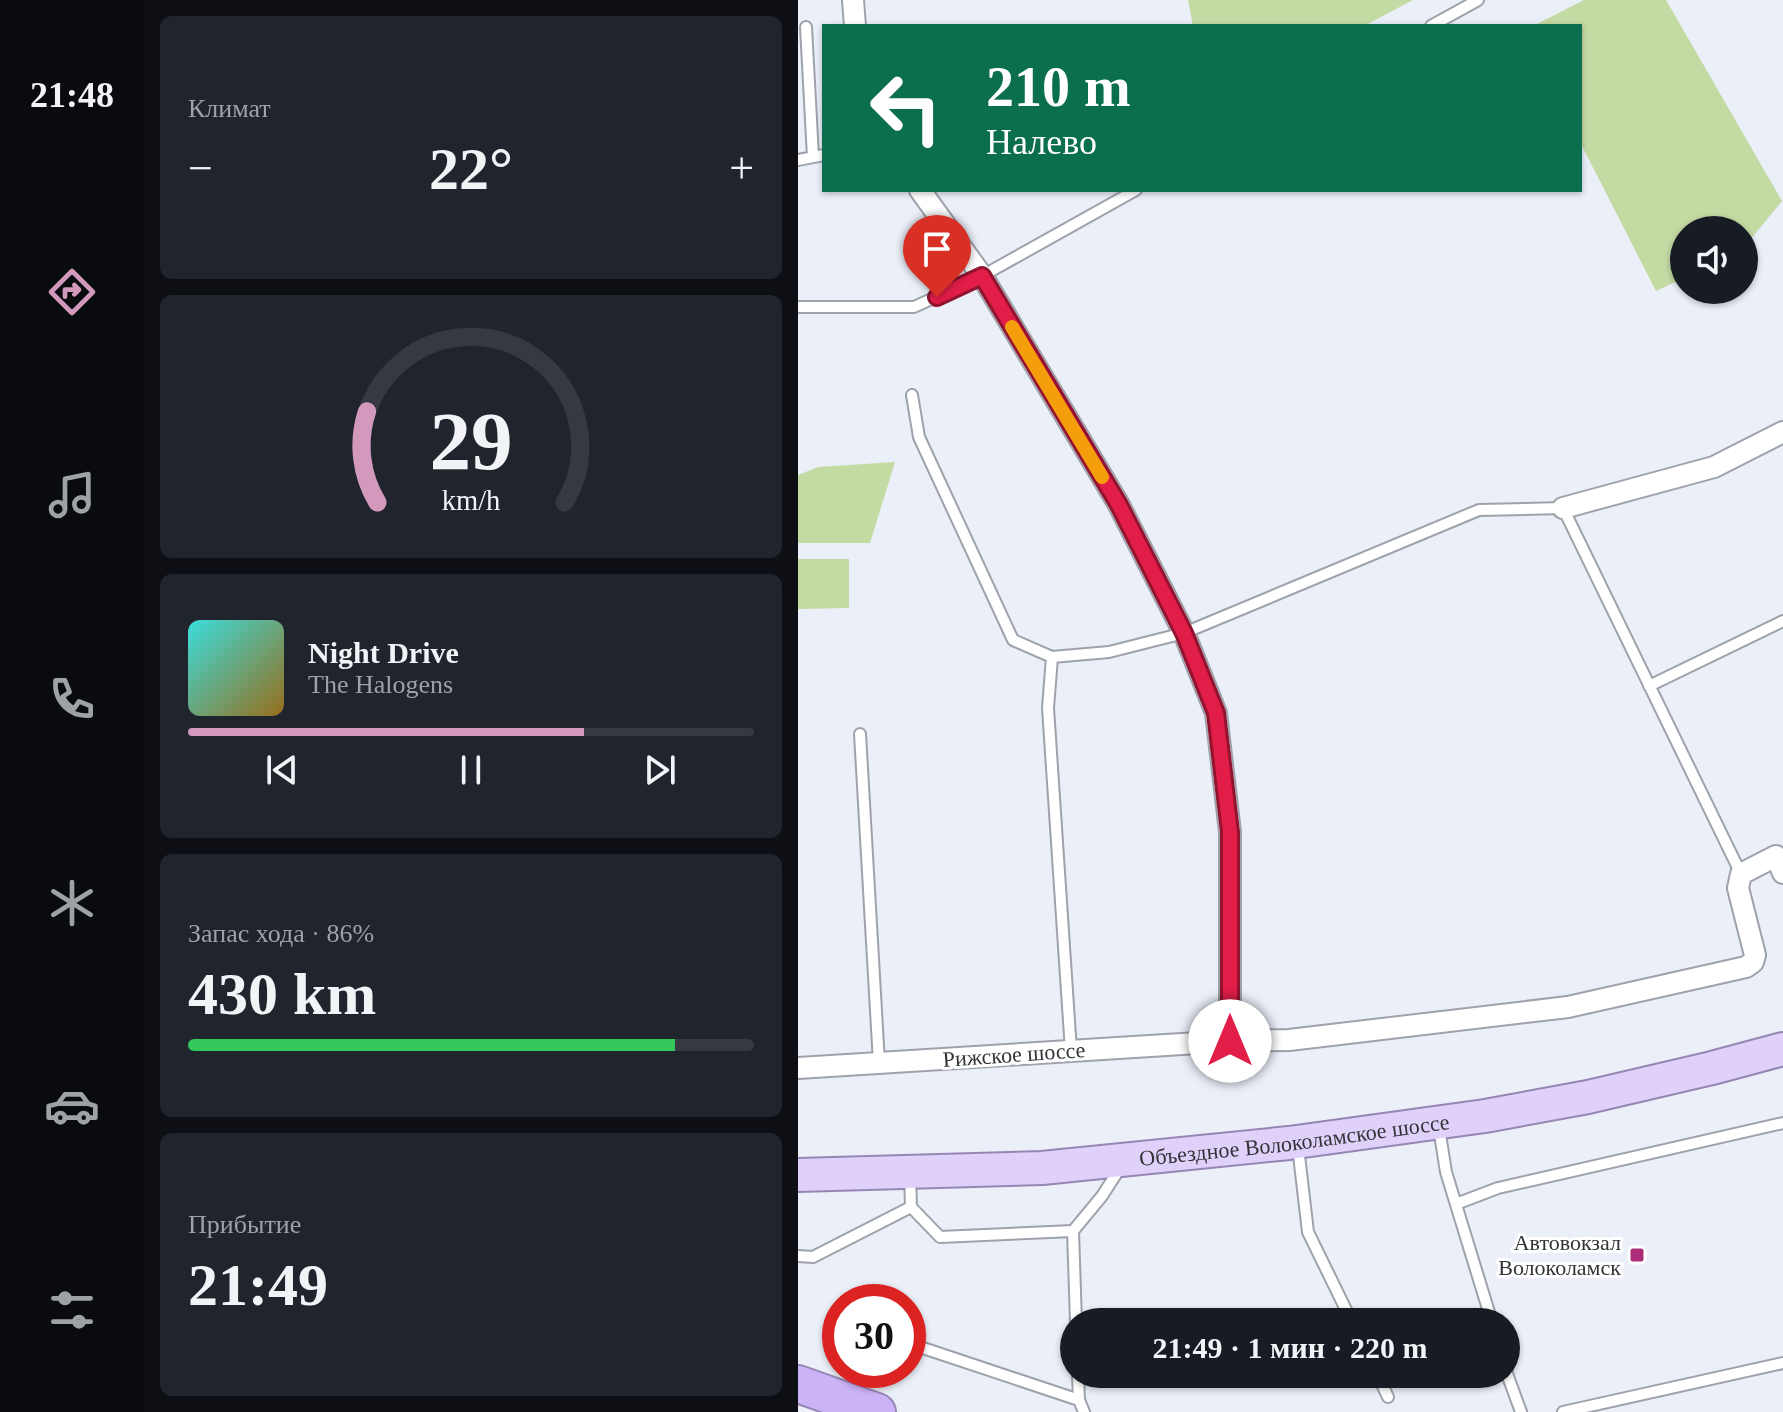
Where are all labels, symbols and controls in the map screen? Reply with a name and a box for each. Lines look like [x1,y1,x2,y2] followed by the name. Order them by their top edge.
[854,56,958,160] icon: left
[986,56,1131,118] text: 210 m
[30,75,114,115] text: 21:48
[188,94,271,123] text: Климат
[986,122,1097,162] text: Налево
[429,136,513,202] text: 22°
[188,144,213,193] text: −
[729,144,754,193] text: +
[903,215,971,297] pin
[1670,216,1758,304] map controls
[1670,216,1758,304] button: sound
[915,227,959,271] icon: arrive
[44,264,100,320] icon: directions
[429,394,513,486] text: 29
[44,467,100,523] icon: music
[442,485,500,516] text: km/h
[308,636,459,669] text: Night Drive
[308,670,453,699] text: The Halogens
[44,671,100,727] icon: phone
[260,748,304,792] icon: previous
[449,748,493,792] icon: pause
[638,748,682,792] icon: next
[44,875,100,931] icon: climate
[188,919,374,948] text: Запас хода · 86%
[188,961,376,1027] text: 430 km
[1188,999,1272,1083] position arrow
[942,1037,1086,1072] street label: Рижское шоссе
[44,1078,100,1134] icon: car
[1138,1109,1451,1171] street label: Объездное Волоколамское шоссе
[188,1210,301,1239] text: Прибытие
[1498,1230,1621,1280] place label: Автовокзал Волоколамск
[1628,1246,1646,1264] marker: Автовокзал Волоколамск
[188,1252,328,1318] text: 21:49
[44,1282,100,1338] icon: filters
[822,1284,926,1388] speed limit sign: 30
[1153,1331,1428,1364] text: 21:49 · 1 мин · 220 m

